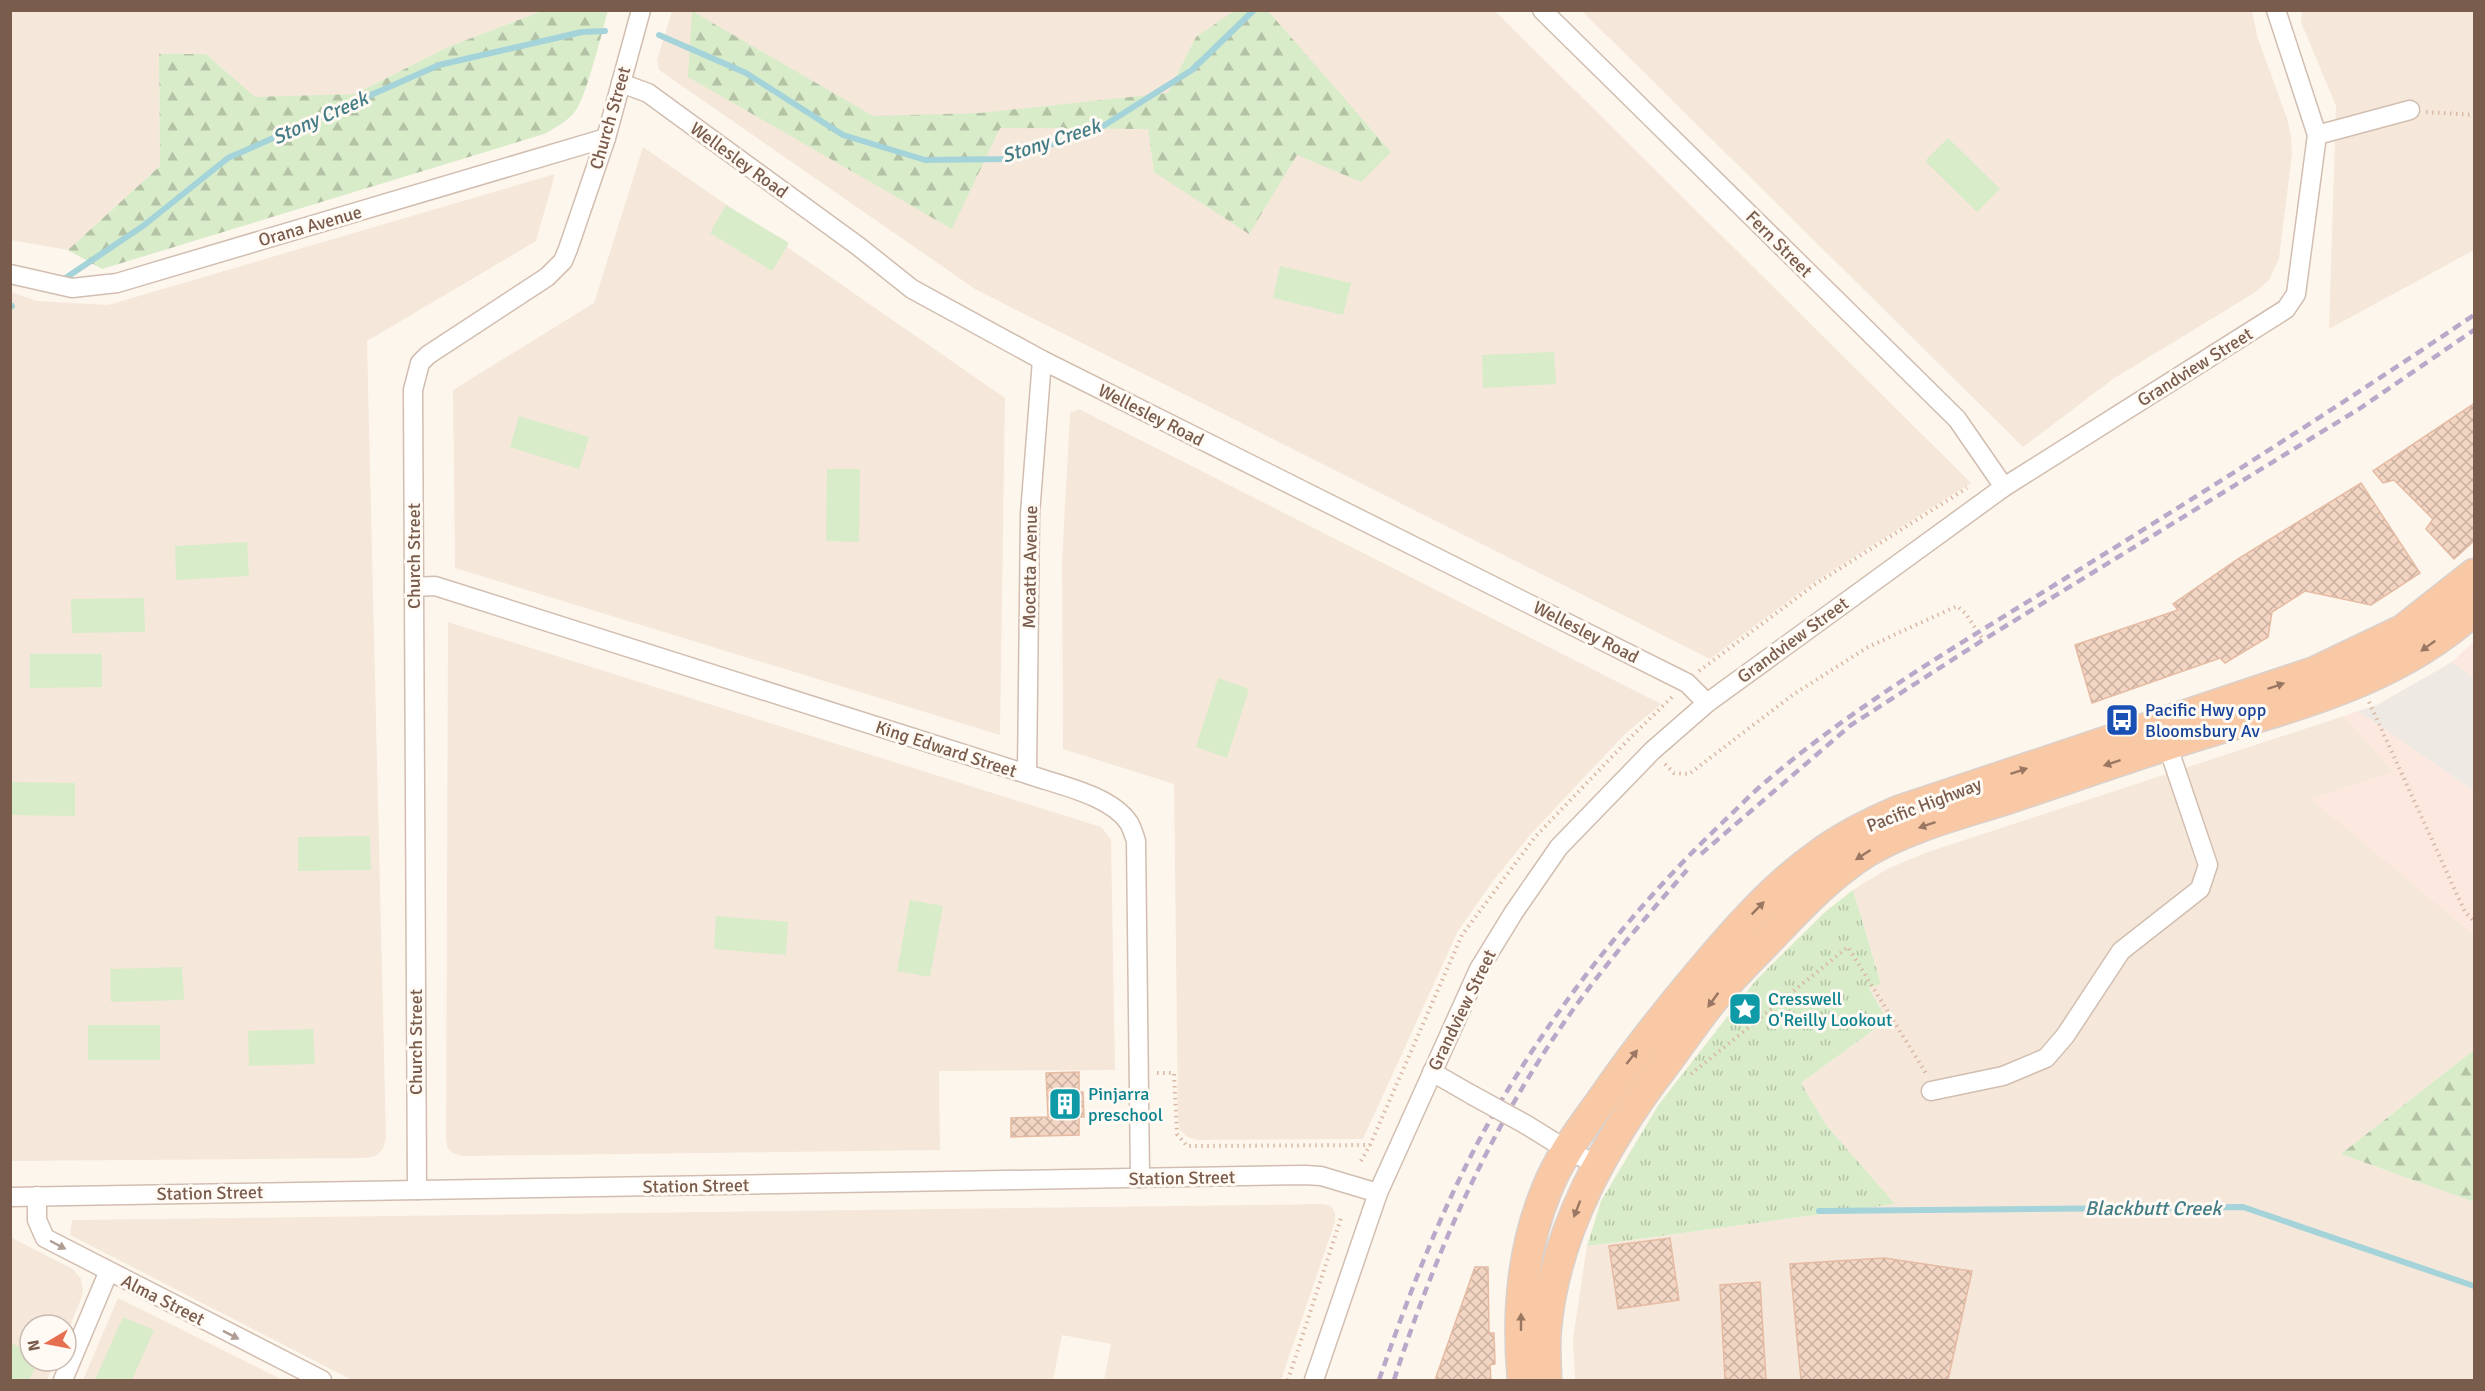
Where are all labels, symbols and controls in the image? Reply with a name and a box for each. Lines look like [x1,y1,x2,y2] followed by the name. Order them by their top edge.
[585,64,635,172] street label: Church Street
[268,85,373,150] water label: Stony Creek
[999,113,1105,169] water label: Stony Creek
[686,117,792,203] street label: Wellesley Road
[256,201,364,251] street label: Orana Avenue
[1741,206,1817,282] street label: Fern Street
[2133,323,2257,411] street label: Grandview Street
[1095,379,1207,451] street label: Wellesley Road
[403,503,425,609] street label: Church Street
[1018,505,1042,629] street label: Mocatta Avenue
[1733,592,1853,688] street label: Grandview Street
[1530,596,1642,668] street label: Wellesley Road
[2421,640,2437,652] one-way arrow
[2267,680,2285,690] one-way arrow
[2145,699,2266,742] place label: Pacific Hwy opp Bloomsbury Av
[2104,702,2140,738] bus stop icon: Pacific Hwy opp Bloomsbury Av
[873,716,1019,782] street label: King Edward Street
[2103,759,2121,769] one-way arrow
[2010,766,2028,775] one-way arrow
[1863,773,1985,837] street label: Pacific Highway
[1918,821,1936,831] one-way arrow
[1855,849,1871,860] one-way arrow
[1750,902,1764,916] one-way arrow
[1423,946,1501,1074] street label: Grandview Street
[1768,988,1892,1031] place label: Cresswell O'Reilly Lookout
[405,989,427,1095] street label: Church Street
[1707,991,1719,1007] one-way arrow
[1727,991,1763,1027] place icon: Cresswell O'Reilly Lookout
[1626,1050,1638,1066] one-way arrow
[1088,1083,1163,1126] place label: Pinjarra preschool
[1047,1086,1083,1122] building icon: Pinjarra preschool
[1129,1166,1235,1190] street label: Station Street
[643,1174,749,1198] street label: Station Street
[157,1181,263,1205] street label: Station Street
[2085,1196,2223,1221] water label: Blackbutt Creek
[1572,1200,1581,1218] one-way arrow
[50,1240,67,1250] one-way arrow
[118,1270,208,1330] street label: Alma Street
[18,1313,78,1373] north arrow
[1516,1313,1526,1332] one-way arrow
[223,1330,240,1339] one-way arrow
[23,1338,45,1353] text: N

